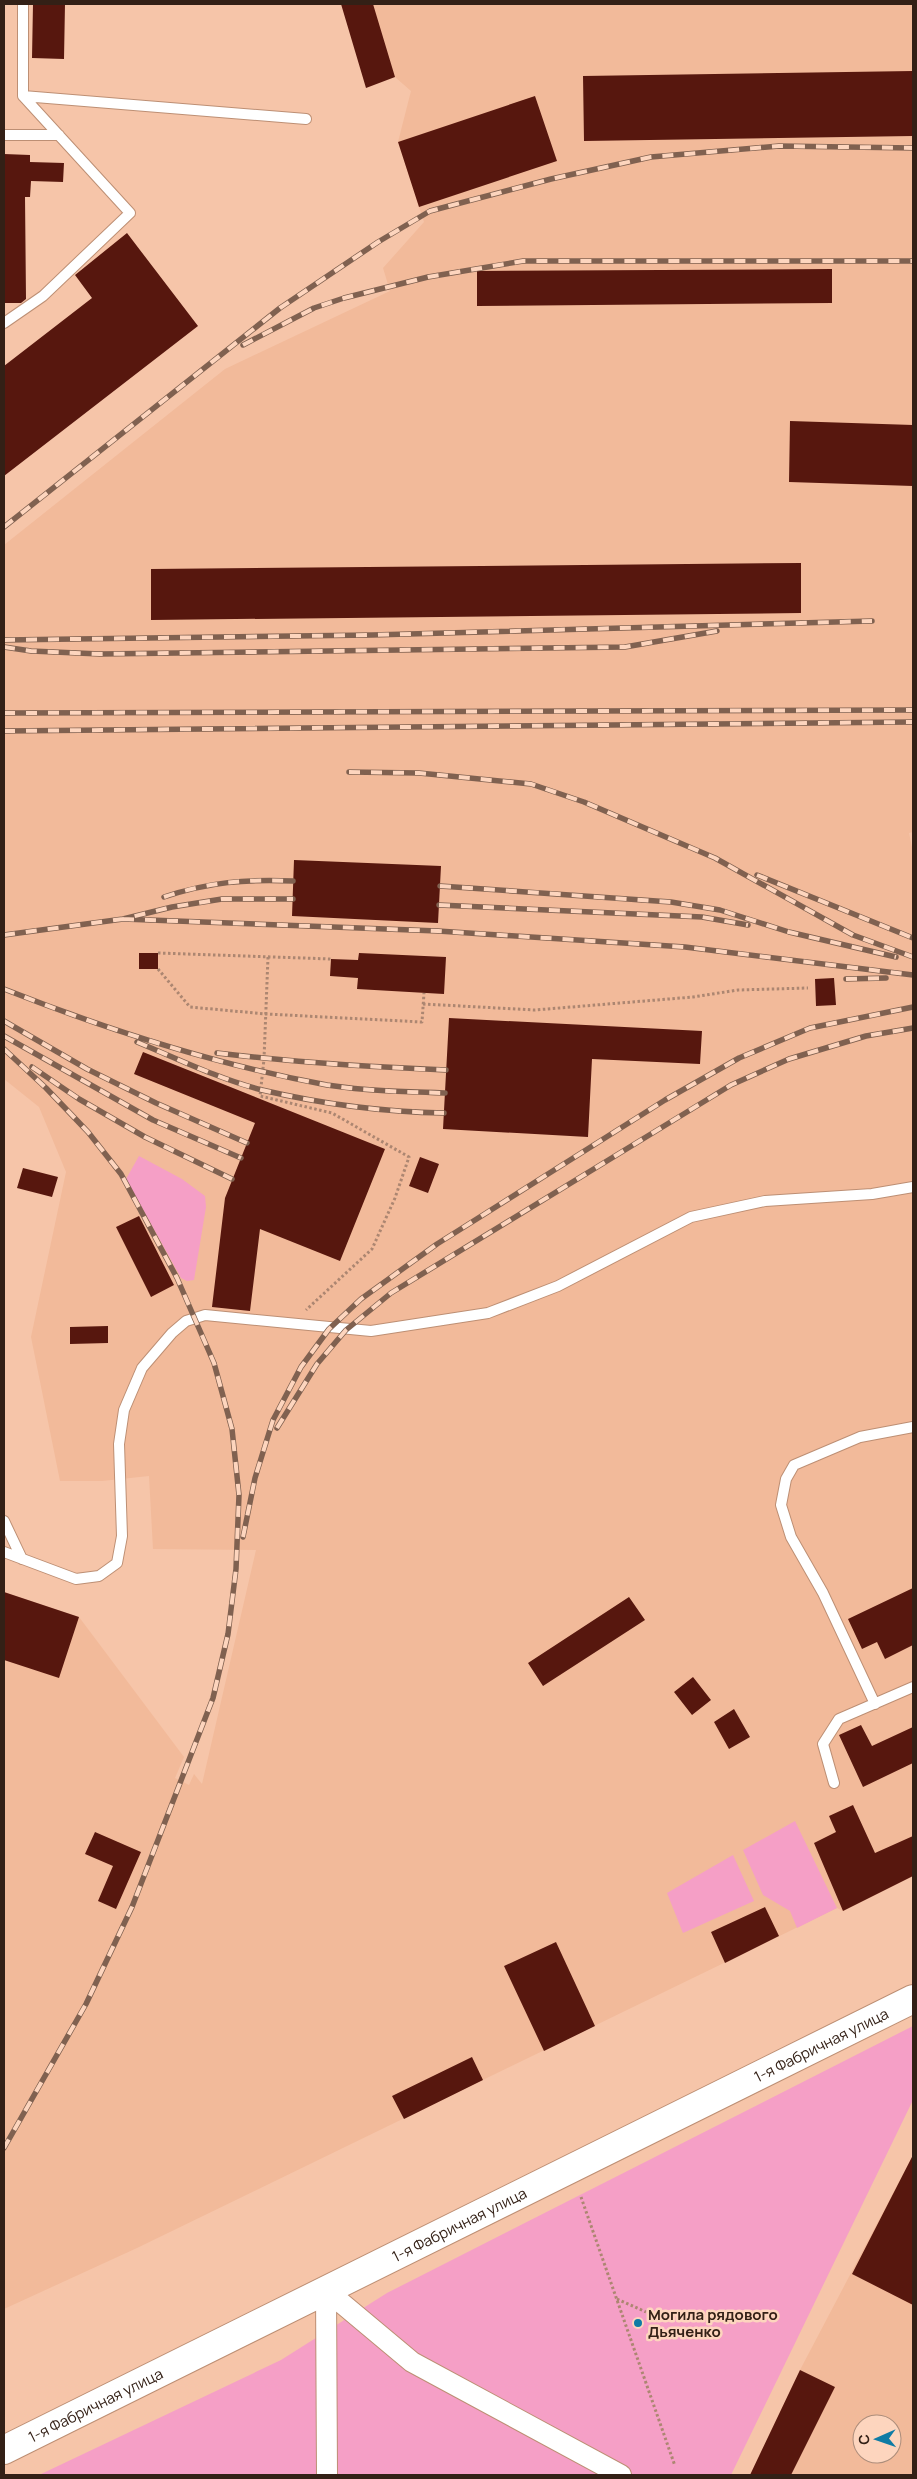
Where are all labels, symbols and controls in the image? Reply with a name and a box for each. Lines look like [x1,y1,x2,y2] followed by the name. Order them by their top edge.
[750,2002,892,2087] street label: 1-я Фабричная улица
[388,2182,530,2266] street label: 1-я Фабричная улица
[648,2304,778,2342] place label: Могила рядового Дьяченко
[632,2317,644,2329] marker: Могила рядового Дьяченко
[25,2362,166,2447] street label: 1-я Фабричная улица
[852,2414,902,2464] north arrow
[854,2434,873,2445] text: С

